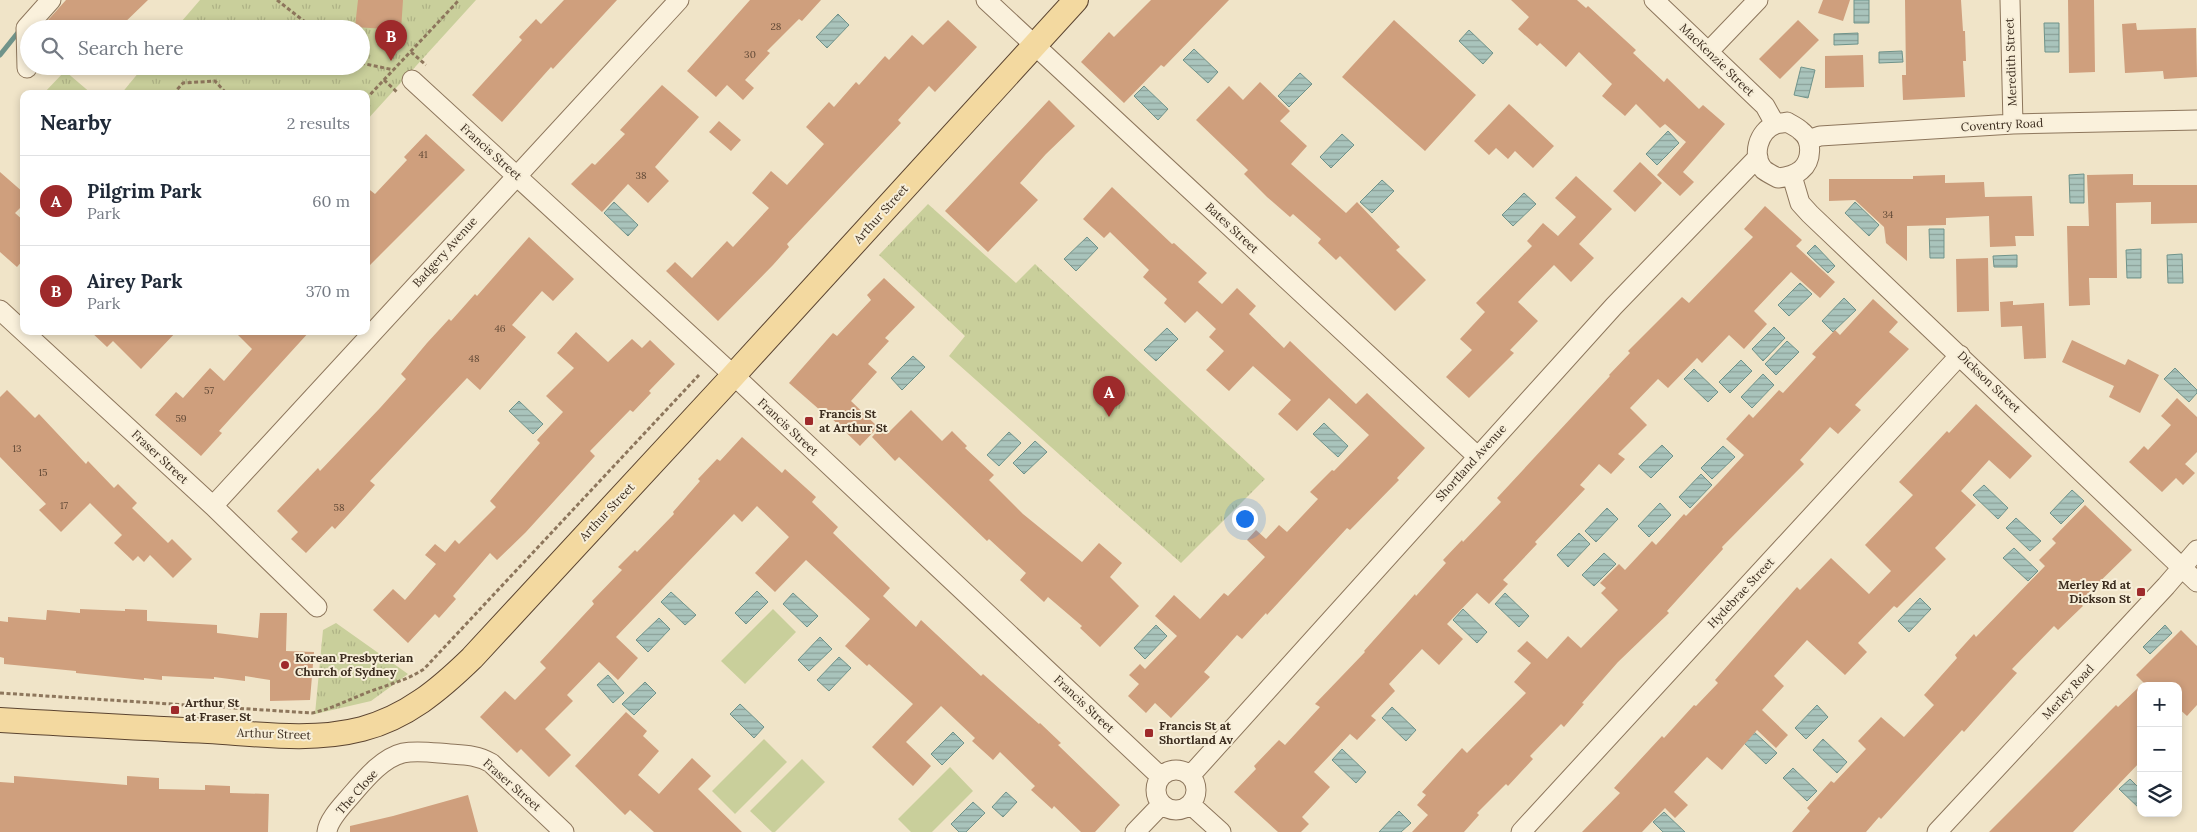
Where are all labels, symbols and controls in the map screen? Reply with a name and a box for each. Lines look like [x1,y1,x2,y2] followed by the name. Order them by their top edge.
[2001,17,2020,107] street label: Meredith Street
[20,20,370,75] search box
[375,20,407,61] pin: B
[771,20,782,33] house number: 28
[1677,20,1758,99] street label: MacKenzie Street
[38,34,66,62] icon: search
[78,36,184,60] text: Search here
[744,48,756,61] house number: 30
[40,109,111,136] text: Nearby
[287,113,350,133] text: 2 results
[1960,115,2044,134] street label: Coventry Road
[458,120,525,183] street label: Francis Street
[418,148,428,161] house number: 41
[635,169,647,182] house number: 38
[87,179,202,203] text: Pilgrim Park
[850,181,911,247] street label: Arthur Street
[51,191,61,211] text: A
[312,191,350,211] text: 60 m
[1203,199,1262,256] street label: Bates Street
[87,203,120,223] text: Park
[1883,208,1894,221] house number: 34
[409,213,480,290] street label: Badgery Avenue
[87,269,183,293] text: Airey Park
[51,281,61,301] text: B
[306,281,350,301] text: 370 m
[87,293,120,313] text: Park
[494,322,506,335] house number: 46
[1955,348,2024,416] street label: Dickson Street
[468,352,480,365] house number: 48
[1093,376,1125,417] pin: A
[204,384,214,397] house number: 57
[755,395,822,459] street label: Francis Street
[819,406,889,435] place label: Francis St at Arthur St
[175,412,187,425] house number: 59
[803,415,815,427] marker: Francis St at Arthur St
[1432,421,1510,504] street label: Shortland Avenue
[129,427,192,487] street label: Fraser Street
[12,442,22,455] house number: 13
[38,466,48,479] house number: 15
[575,479,638,545] street label: Arthur Street
[60,499,69,512] house number: 17
[333,501,345,514] house number: 58
[1232,506,1258,532] your location
[1704,554,1777,631] street label: Hydebrae Street
[2058,577,2132,606] place label: Merley Rd at Dickson St
[2135,586,2147,598] marker: Merley Rd at Dickson St
[295,650,414,679] place label: Korean Presbyterian Church of Sydney
[279,659,291,671] marker: Korean Presbyterian Church of Sydney
[2038,661,2097,722] street label: Merley Road
[1051,672,1118,736] street label: Francis Street
[2137,682,2182,817] map controls
[2137,682,2182,727] button: +
[185,695,252,724] place label: Arthur St at Fraser St
[169,704,181,716] marker: Arthur St at Fraser St
[1159,718,1234,747] place label: Francis St at Shortland Av
[236,725,312,742] street label: Arthur Street
[1143,727,1155,739] marker: Francis St at Shortland Av
[2137,727,2182,772] button: −
[480,755,545,814] street label: Fraser Street
[333,766,381,817] street label: The Close
[2137,772,2182,817] button: layers

